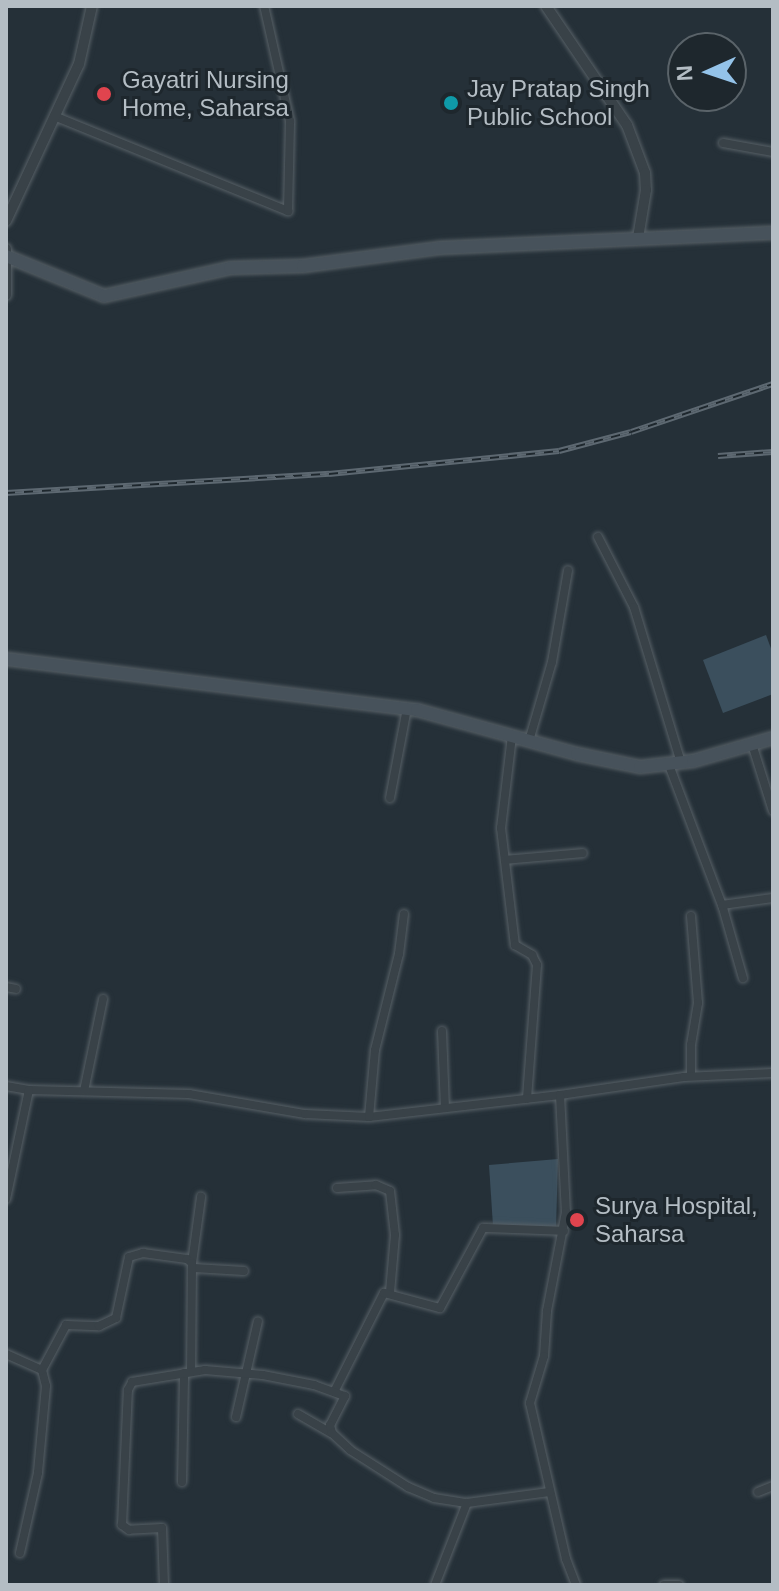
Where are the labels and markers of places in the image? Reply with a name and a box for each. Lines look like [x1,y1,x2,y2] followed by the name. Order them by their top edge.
[122,66,289,122] place label: Gayatri Nursing Home, Saharsa
[467,75,650,131] place label: Jay Pratap Singh Public School
[93,83,115,105] marker: Gayatri Nursing Home, Saharsa
[442,94,460,112] marker: Jay Pratap Singh Public School
[595,1192,758,1248] place label: Surya Hospital, Saharsa
[566,1209,588,1231] marker: Surya Hospital, Saharsa

